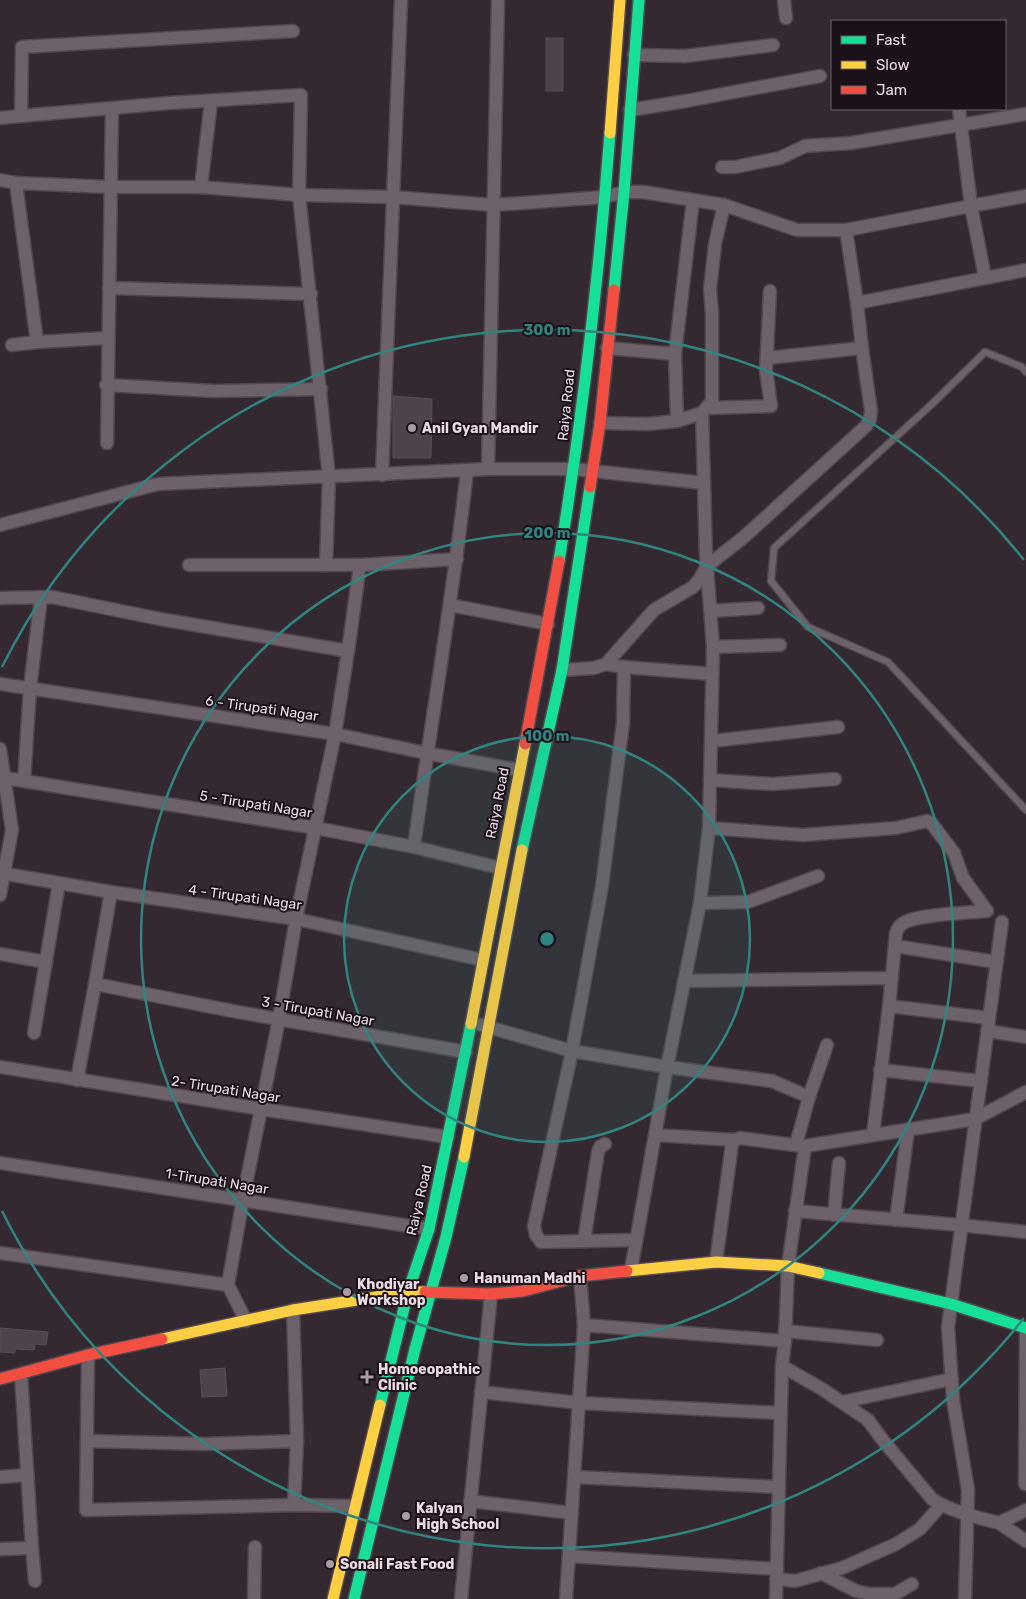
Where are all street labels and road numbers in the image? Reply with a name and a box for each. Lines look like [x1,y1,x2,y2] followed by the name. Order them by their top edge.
[554,368,579,442] street label: Raiya Road
[204,692,320,725] street label: 6 - Tirupati Nagar
[482,766,513,840] street label: Raiya Road
[198,787,314,822] street label: 5 - Tirupati Nagar
[187,881,303,914] street label: 4 - Tirupati Nagar
[260,993,376,1030] street label: 3 - Tirupati Nagar
[170,1072,282,1107] street label: 2- Tirupati Nagar
[403,1163,436,1237] street label: Raiya Road
[164,1165,270,1198] street label: 1-Tirupati Nagar

